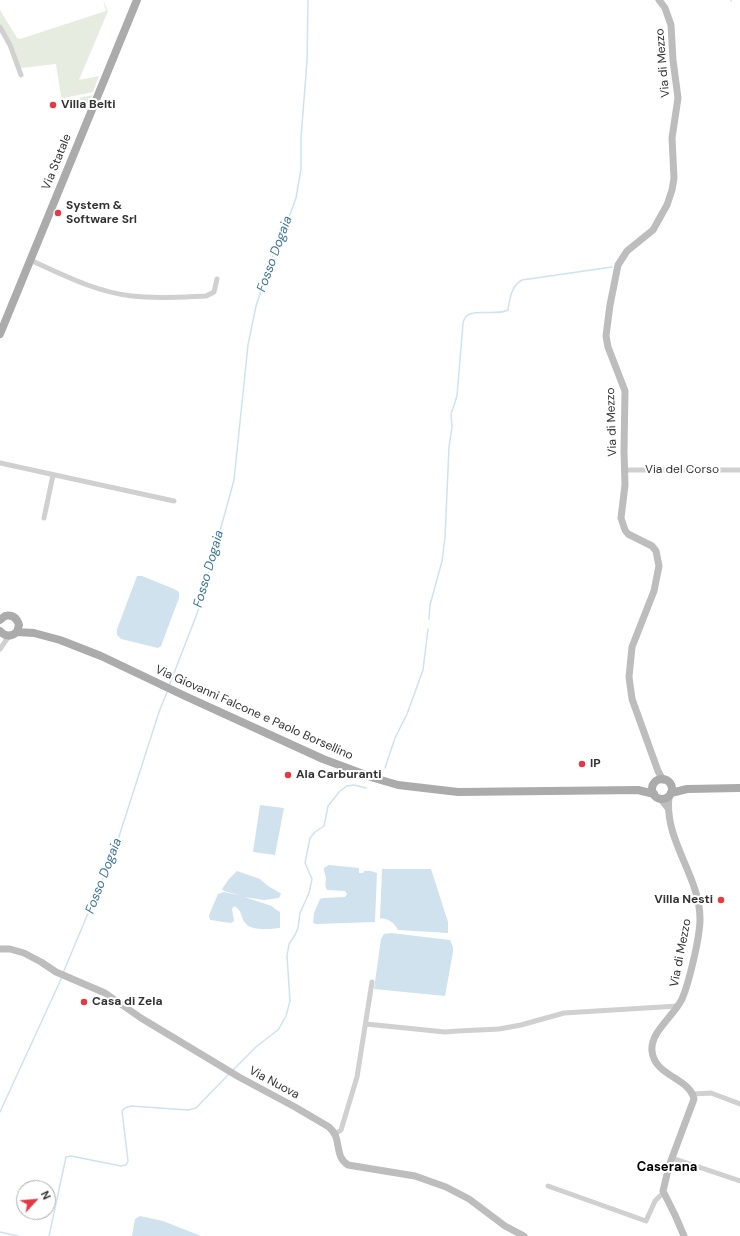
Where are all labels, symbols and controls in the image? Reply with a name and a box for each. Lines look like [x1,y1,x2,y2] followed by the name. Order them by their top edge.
[653,28,673,98] street label: Via di Mezzo
[61,98,116,112] place label: Villa Belti
[48,100,58,110] marker: Villa Belti
[39,132,75,192] street label: Via Statale
[66,199,137,227] place label: System & Software Srl
[53,208,63,218] marker: System & Software Srl
[254,214,296,294] water label: Fosso Dogaia
[604,387,620,457] street label: Via di Mezzo
[645,463,719,477] street label: Via del Corso
[191,529,227,609] water label: Fosso Dogaia
[153,663,355,763] street label: Via Giovanni Falcone e Paolo Borsellino
[590,757,601,771] place label: IP
[577,759,587,769] marker: IP
[296,768,381,782] place label: Ala Carburanti
[283,770,293,780] marker: Ala Carburanti
[82,836,126,916] water label: Fosso Dogaia
[654,893,713,907] place label: Villa Nesti
[716,895,726,905] marker: Villa Nesti
[667,918,695,988] street label: Via di Mezzo
[92,995,162,1009] place label: Casa di Zela
[79,997,89,1007] marker: Casa di Zela
[246,1064,302,1102] street label: Via Nuova
[637,1160,697,1176] district label: Caserana
[16,1180,56,1220] north arrow
[38,1189,54,1202] text: N

